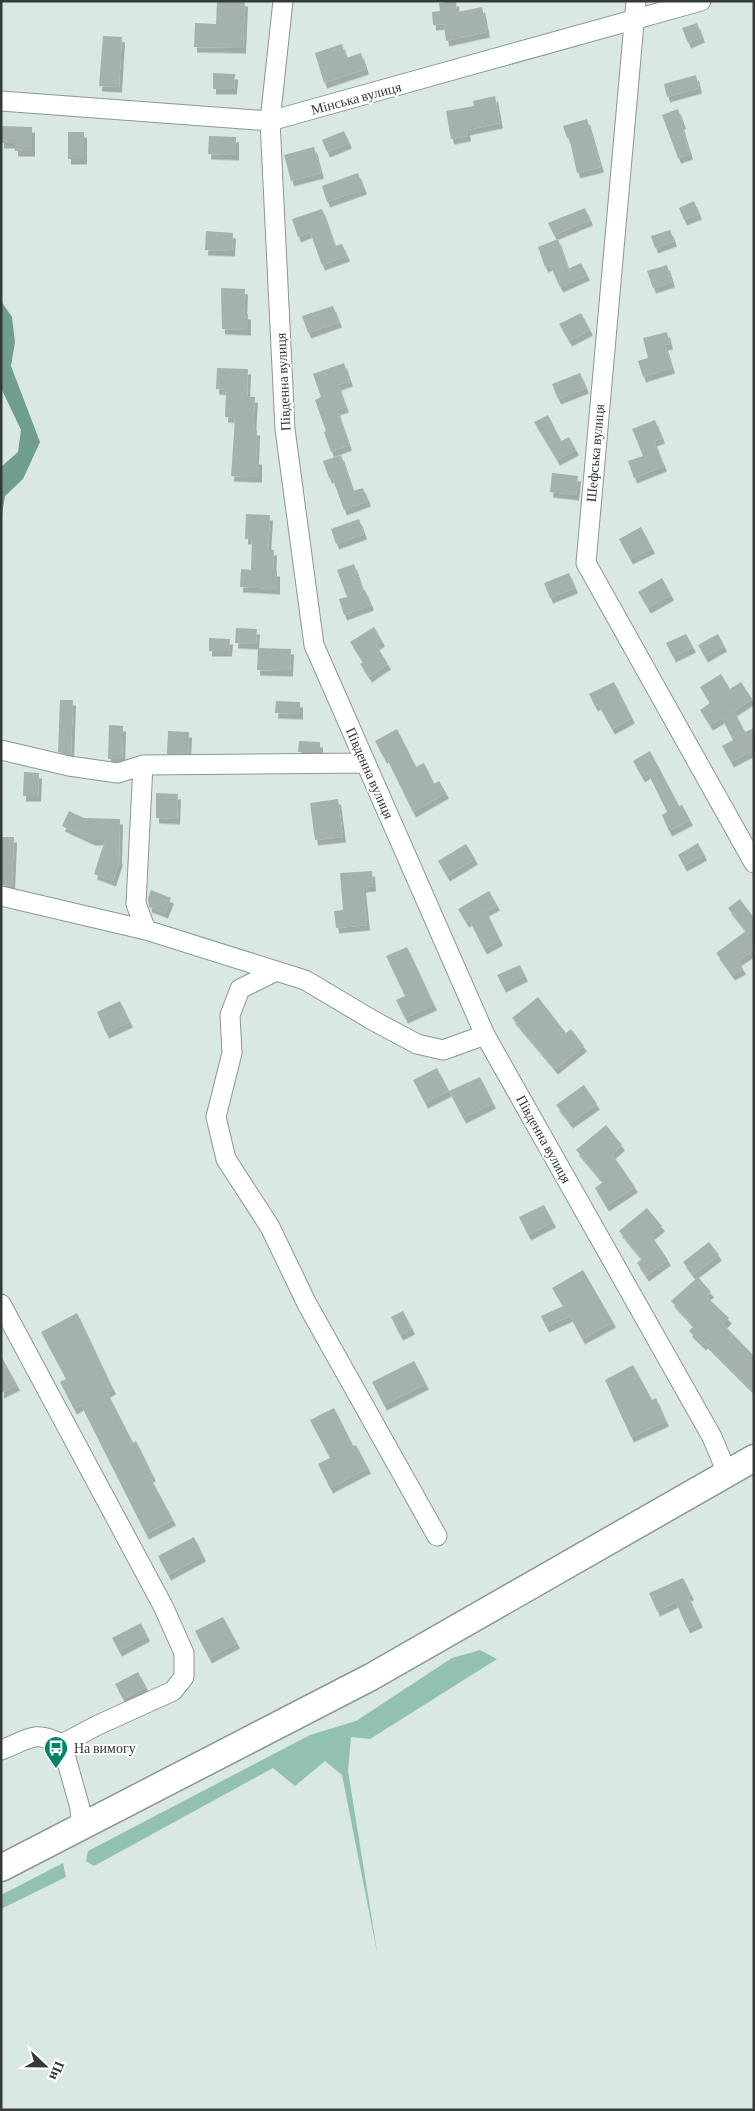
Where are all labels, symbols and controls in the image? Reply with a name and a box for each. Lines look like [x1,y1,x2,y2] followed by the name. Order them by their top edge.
[309,78,403,118] street label: Мінська вулиця
[272,332,294,432] street label: Південна вулиця
[583,403,607,503] street label: Шефська вулиця
[343,725,398,822] street label: Південна вулиця
[513,1092,575,1186] street label: Південна вулиця
[43,1735,69,1769] bus stop icon: На вимогу
[74,1740,136,1756] place label: На вимогу
[20,2041,70,2091] north arrow
[46,2059,68,2083] text: Пн

